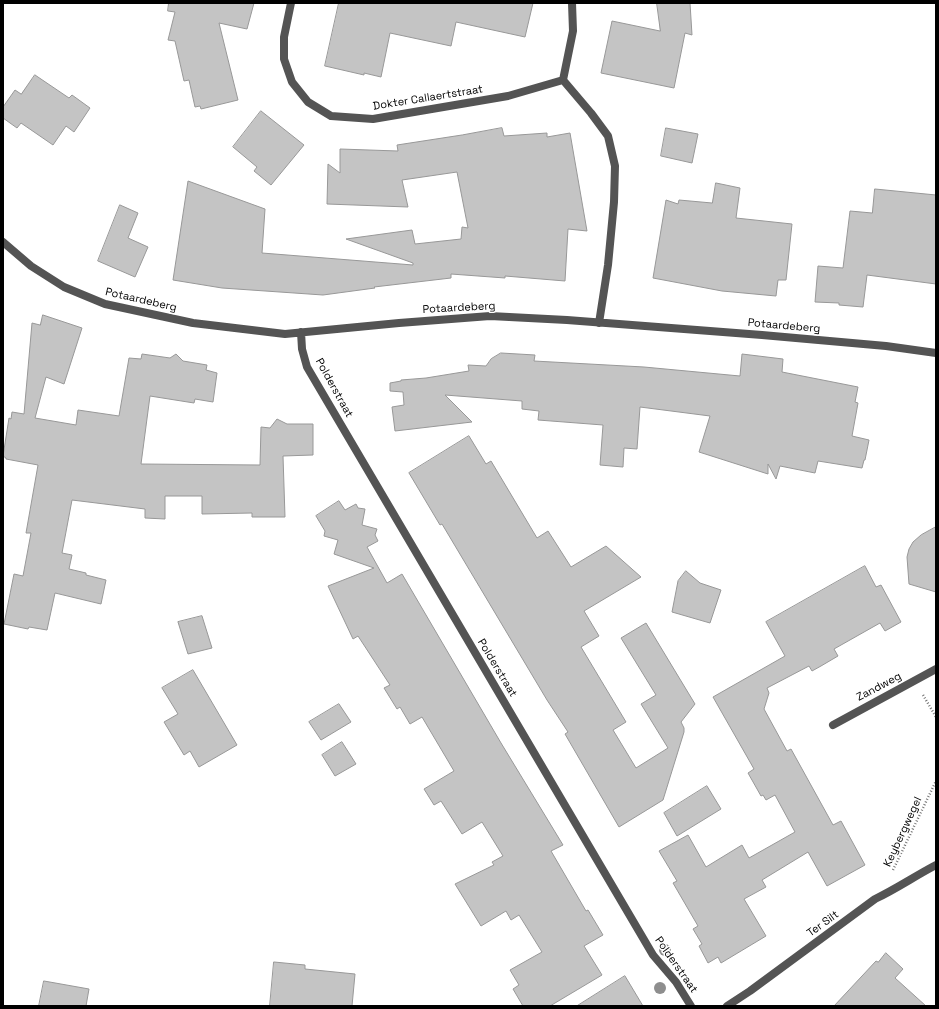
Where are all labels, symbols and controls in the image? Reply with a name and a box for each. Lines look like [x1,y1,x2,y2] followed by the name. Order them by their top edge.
[372,83,484,113] street label: Dokter Callaertstraat
[104,285,178,315] street label: Potaardeberg
[422,300,496,316] street label: Potaardeberg
[747,316,821,336] street label: Potaardeberg
[312,356,356,420] street label: Polderstraat
[474,636,520,700] street label: Polderstraat
[854,670,904,704] street label: Zandweg
[881,795,925,869] street label: Keybergwegel
[805,908,841,940] street label: Ter Silt
[652,934,700,996] street label: Polderstraat

